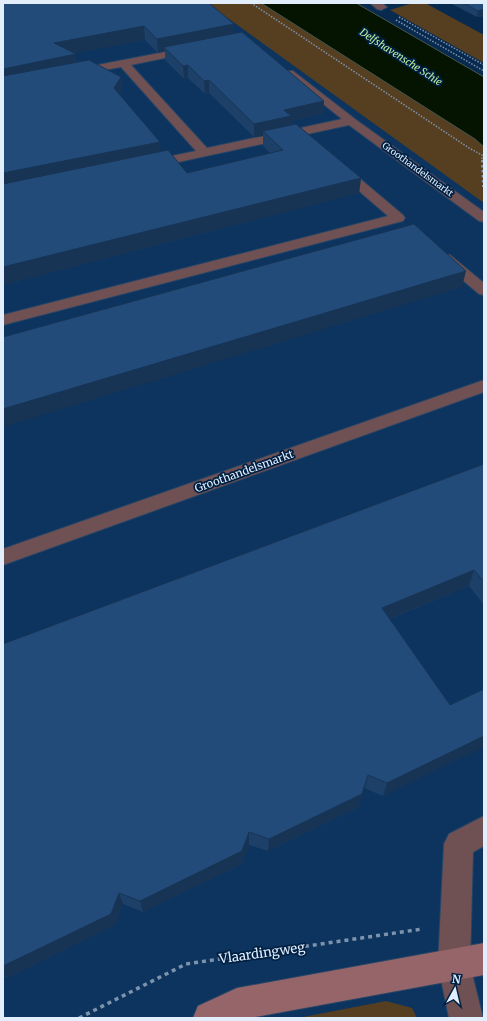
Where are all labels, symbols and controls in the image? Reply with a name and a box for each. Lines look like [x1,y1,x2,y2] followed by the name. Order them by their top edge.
[356,25,445,89] water label: Delfshavensche Schie
[380,139,456,199] street label: Groothandelsmarkt
[193,446,296,495] street label: Groothandelsmarkt
[217,939,306,968] street label: Vlaardingweg
[435,969,475,1009] north arrow
[451,972,462,987] text: N

